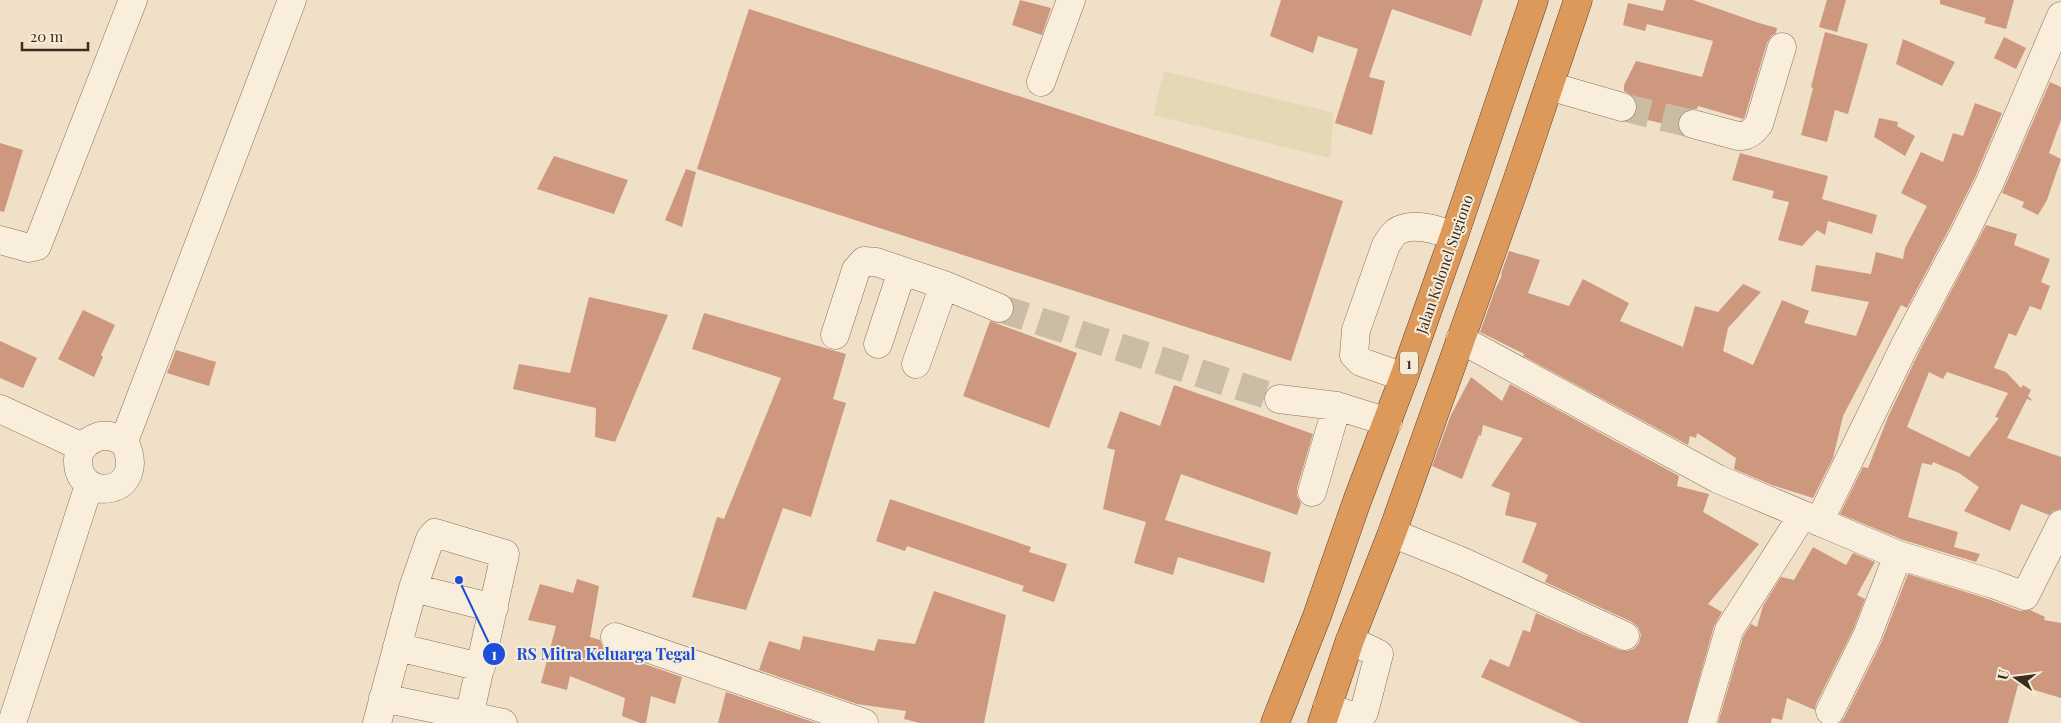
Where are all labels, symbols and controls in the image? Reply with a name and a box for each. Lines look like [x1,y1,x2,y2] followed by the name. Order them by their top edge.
[22,20,89,52] scale bar
[30,26,64,46] text: 20 m
[1410,192,1477,337] street label: Jalan Kolonel Sugiono
[1400,352,1418,374] road number: 1
[482,639,706,670] callout: RS Mitra Keluarga Tegal
[516,643,696,664] text: RS Mitra Keluarga Tegal
[491,644,497,664] text: 1
[1991,653,2041,703] north arrow
[1993,667,2013,682] text: U

